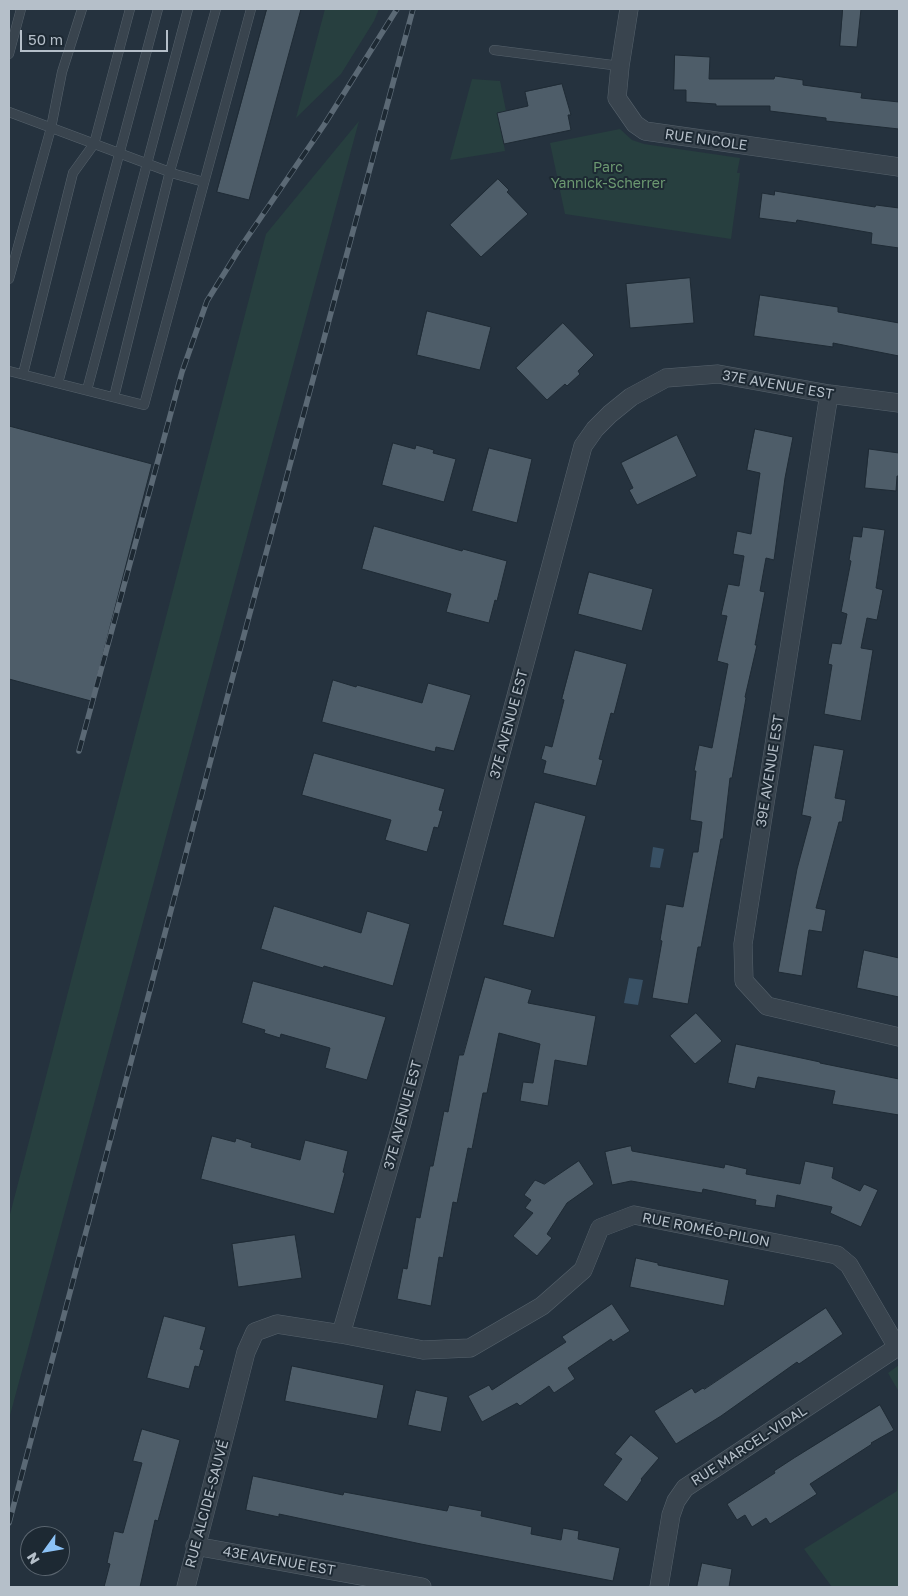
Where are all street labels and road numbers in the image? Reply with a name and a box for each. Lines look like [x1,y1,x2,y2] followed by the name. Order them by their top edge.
[664,126,748,154] street label: RUE NICOLE
[721,367,835,403] street label: 37E AVENUE EST
[486,667,532,781] street label: 37E AVENUE EST
[753,714,787,828] street label: 39E AVENUE EST
[380,1058,426,1172] street label: 37E AVENUE EST
[641,1209,771,1251] street label: RUE ROMÉO-PILON
[688,1402,810,1490] street label: RUE MARCEL-VIDAL
[182,1438,232,1570] street label: RUE ALCIDE-SAUVÉ
[222,1543,336,1579] street label: 43E AVENUE EST

